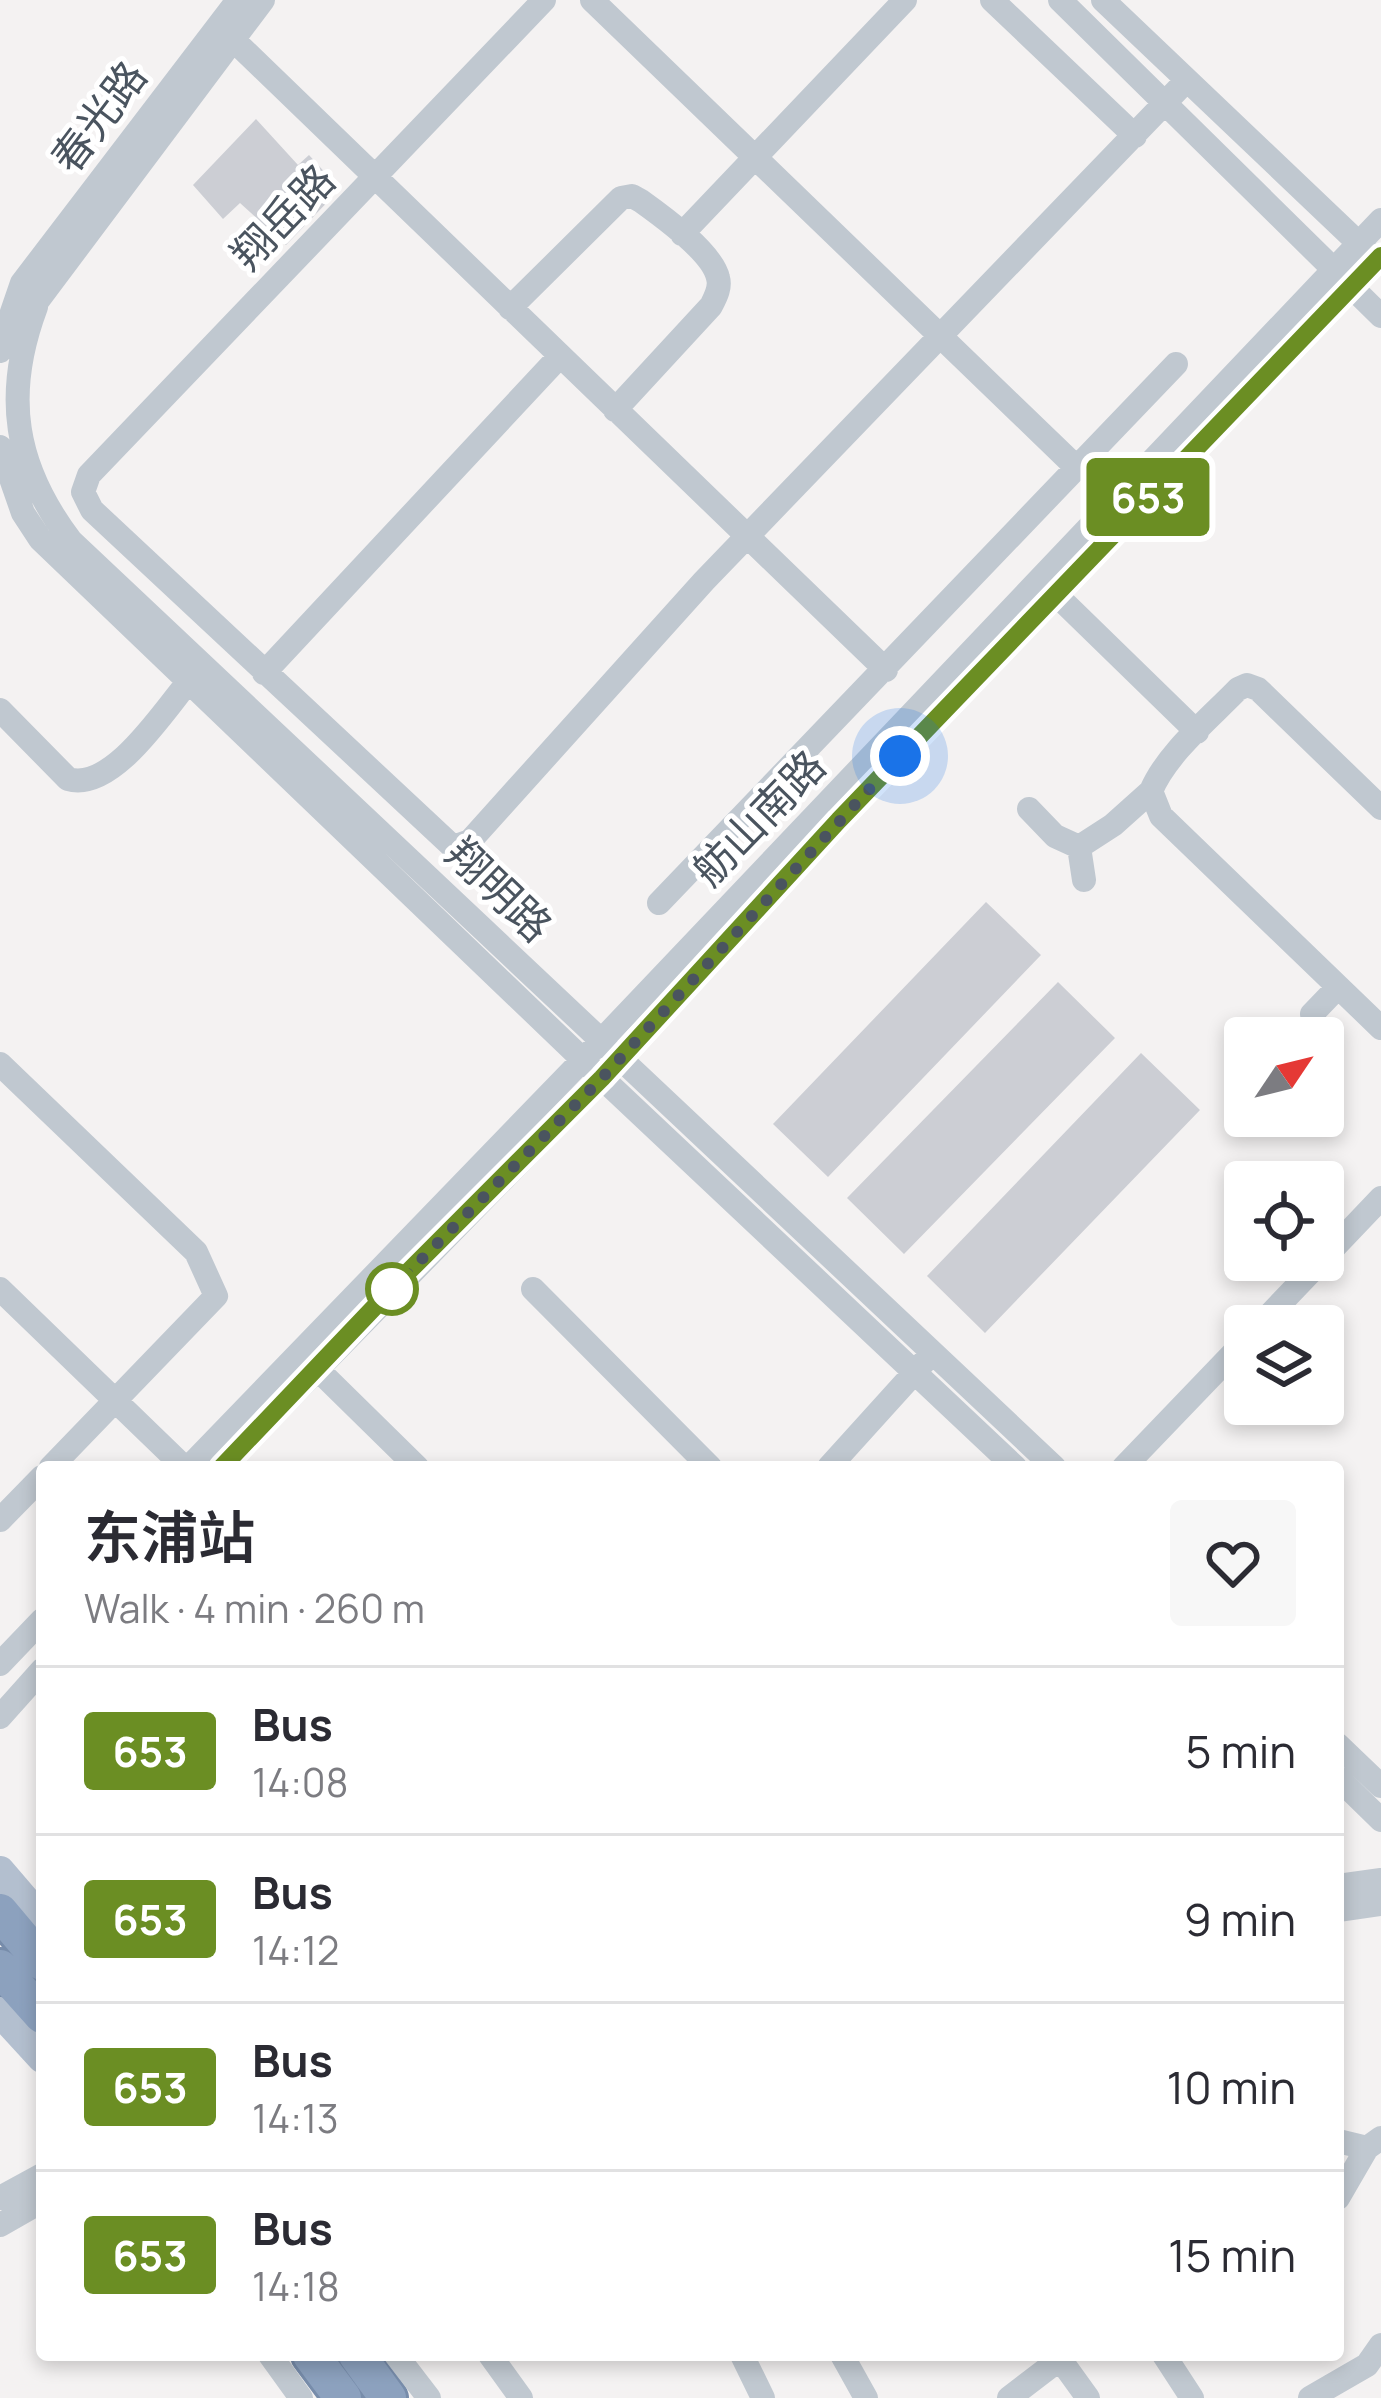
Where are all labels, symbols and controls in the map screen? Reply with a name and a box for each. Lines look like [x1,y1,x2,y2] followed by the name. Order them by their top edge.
[37,49,159,184] street label: 春光路
[218,151,347,282] street label: 翔岳路
[1079,458,1217,536] line badge: 653
[1110,468,1186,526] text: 653
[870,726,930,786] your location
[679,737,837,898] street label: 舫山南路
[434,825,565,954] street label: 翔明路
[1224,1017,1344,1137] north arrow
[1224,1017,1344,1425] map controls
[1224,1161,1344,1281] button: locate
[367,1264,417,1314] unlabelled marker
[1224,1305,1344,1425] button: layers
[84,1497,255,1575] text: 东浦站
[1170,1500,1296,1626] button: heart
[84,1581,425,1635] text: Walk · 4 min · 260 m
[252,1693,333,1755] text: Bus
[1186,1720,1296,1782] text: 5 min
[112,1722,188,1780] text: 653
[252,1755,348,1809] text: 14:08
[252,1861,333,1923] text: Bus
[1184,1888,1296,1950] text: 9 min
[112,1890,188,1948] text: 653
[252,1923,339,1977] text: 14:12
[252,2029,333,2091] text: Bus
[1167,2056,1296,2118] text: 10 min
[112,2058,188,2116] text: 653
[252,2091,339,2145] text: 14:13
[252,2197,333,2259] text: Bus
[1168,2224,1296,2286] text: 15 min
[112,2226,188,2284] text: 653
[252,2259,340,2313] text: 14:18

